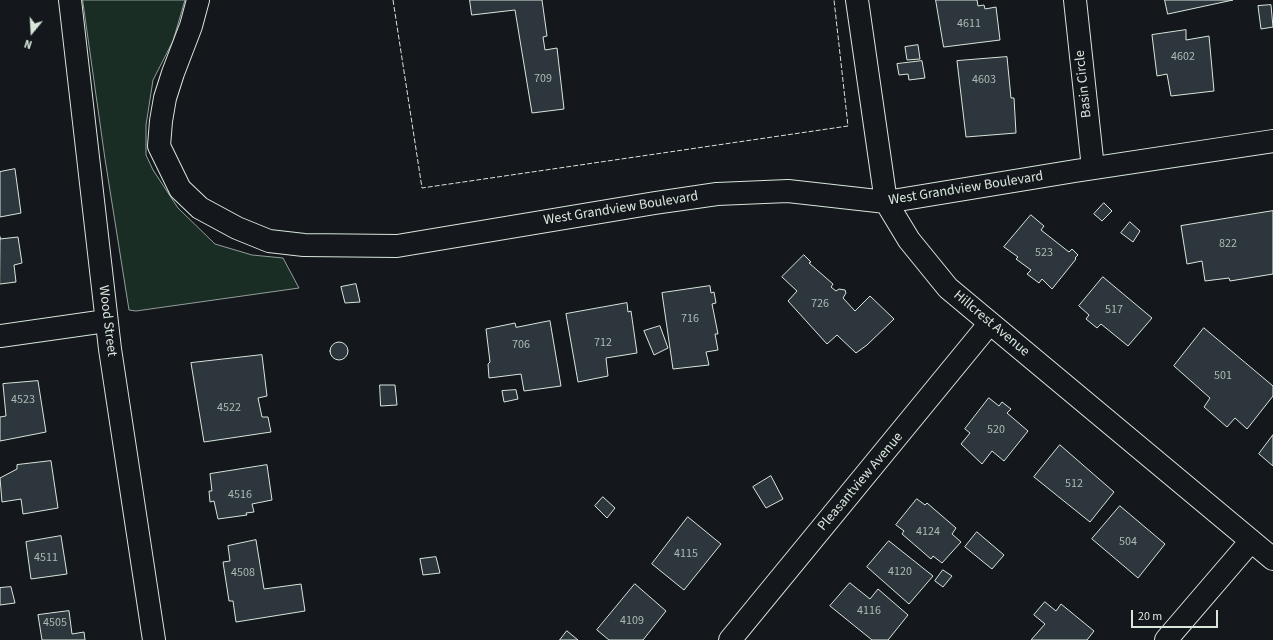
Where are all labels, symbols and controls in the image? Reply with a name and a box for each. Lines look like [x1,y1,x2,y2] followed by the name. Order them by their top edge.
[12,12,52,52] north arrow
[957,17,981,31] house number: 4611
[22,36,34,52] text: N
[1072,49,1096,119] street label: Basin Circle
[1171,50,1195,64] house number: 4602
[534,72,552,86] house number: 709
[972,73,996,87] house number: 4603
[887,168,1045,210] street label: West Grandview Boulevard
[542,188,700,230] street label: West Grandview Boulevard
[1219,237,1237,251] house number: 822
[1035,246,1053,260] house number: 523
[94,284,120,358] street label: Wood Street
[950,287,1032,361] street label: Hillcrest Avenue
[811,297,829,311] house number: 726
[1105,303,1123,317] house number: 517
[681,312,699,326] house number: 716
[594,336,612,350] house number: 712
[512,338,530,352] house number: 706
[1214,369,1232,383] house number: 501
[11,393,35,407] house number: 4523
[217,401,241,415] house number: 4522
[987,423,1005,437] house number: 520
[815,429,907,535] street label: Pleasantview Avenue
[1065,477,1083,491] house number: 512
[228,488,252,502] house number: 4516
[916,525,940,539] house number: 4124
[1119,535,1137,549] house number: 504
[674,547,698,561] house number: 4115
[34,551,58,565] house number: 4511
[888,565,912,579] house number: 4120
[231,566,255,580] house number: 4508
[1133,602,1220,628] scale bar
[857,604,881,618] house number: 4116
[1138,608,1162,625] text: 20 m
[620,614,644,628] house number: 4109
[43,616,67,630] house number: 4505

